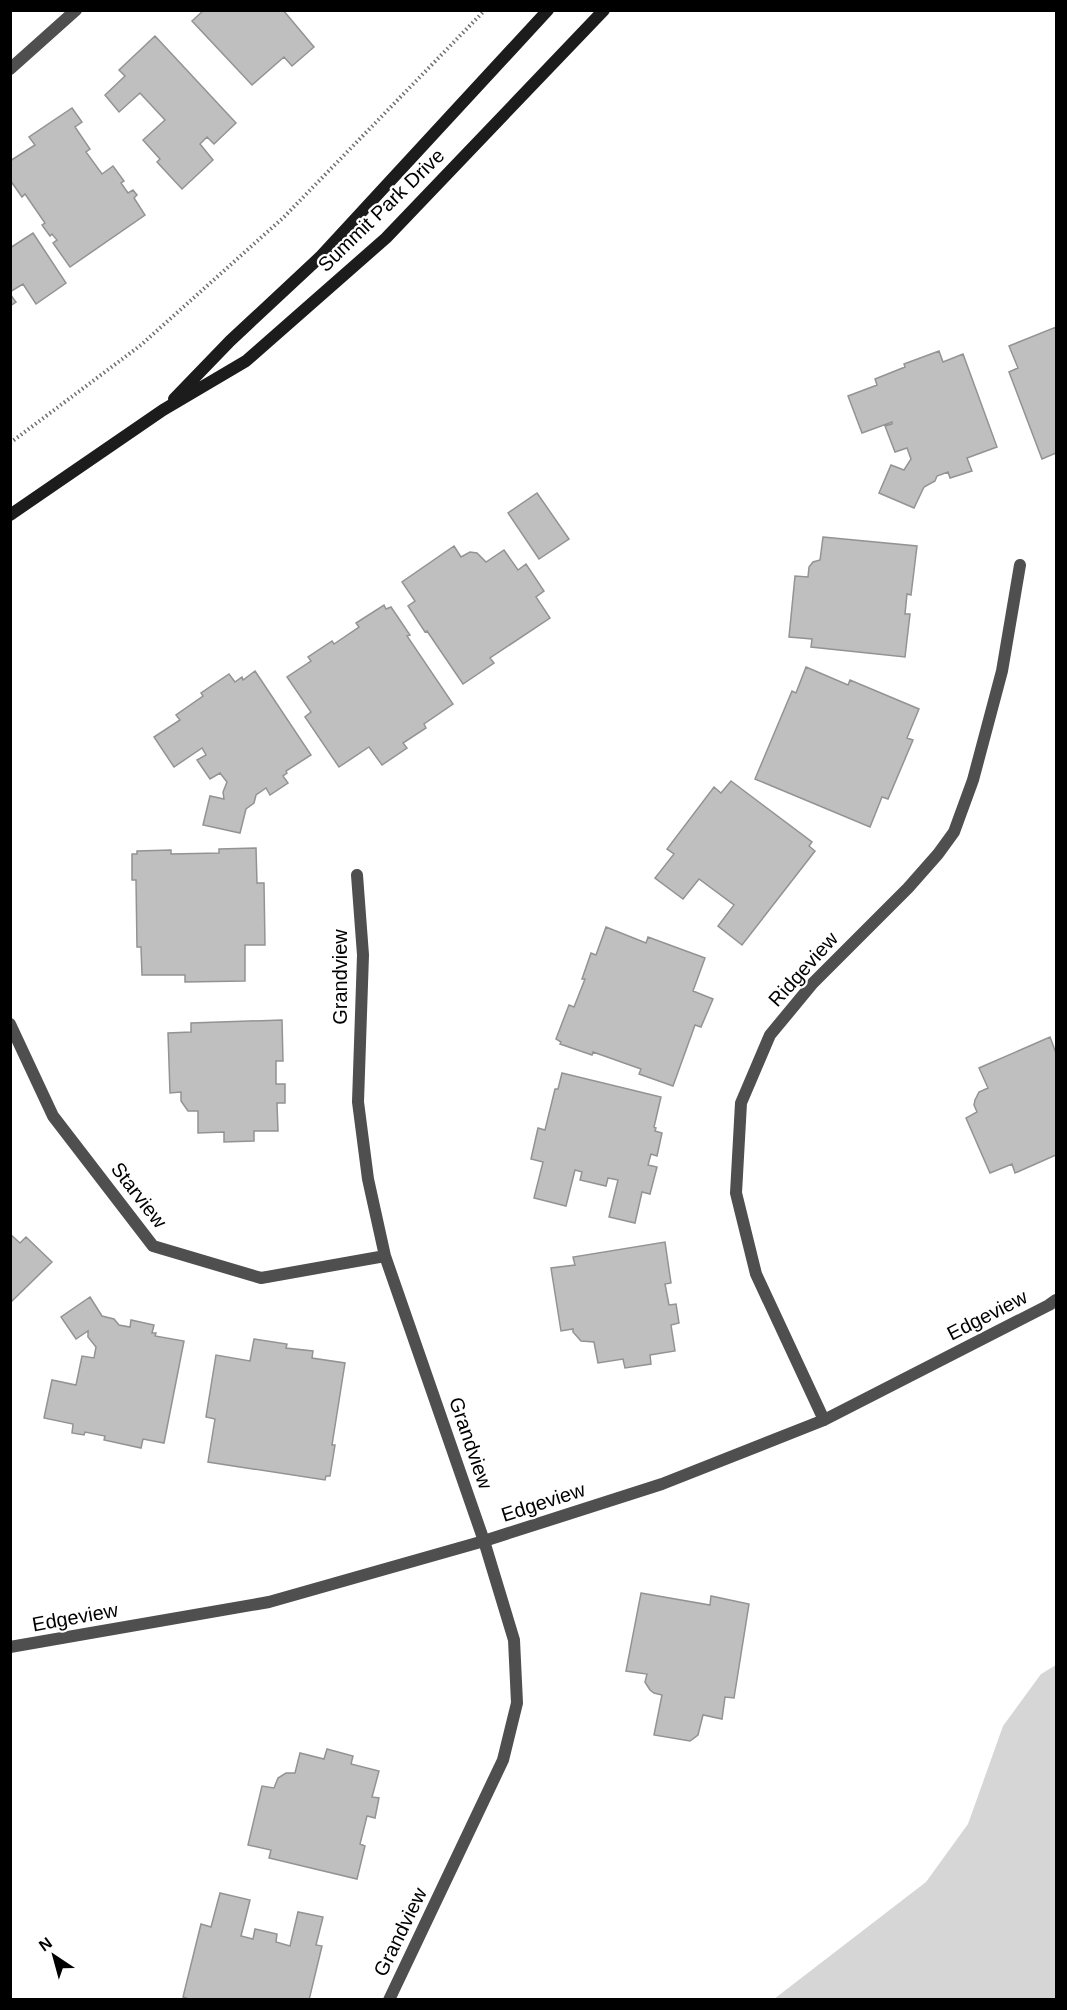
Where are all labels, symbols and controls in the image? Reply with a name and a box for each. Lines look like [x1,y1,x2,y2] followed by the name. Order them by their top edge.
[313,144,449,276] street label: Summit Park Drive
[764,927,842,1011] street label: Ridgeview
[329,929,351,1025] street label: Grandview
[107,1158,172,1232] street label: Starview
[943,1285,1031,1344] street label: Edgeview
[445,1394,497,1492] street label: Grandview
[498,1478,588,1526] street label: Edgeview
[30,1599,120,1635] street label: Edgeview
[369,1884,431,1980] street label: Grandview
[24,1926,84,1986] north arrow
[36,1934,55,1955] text: N

